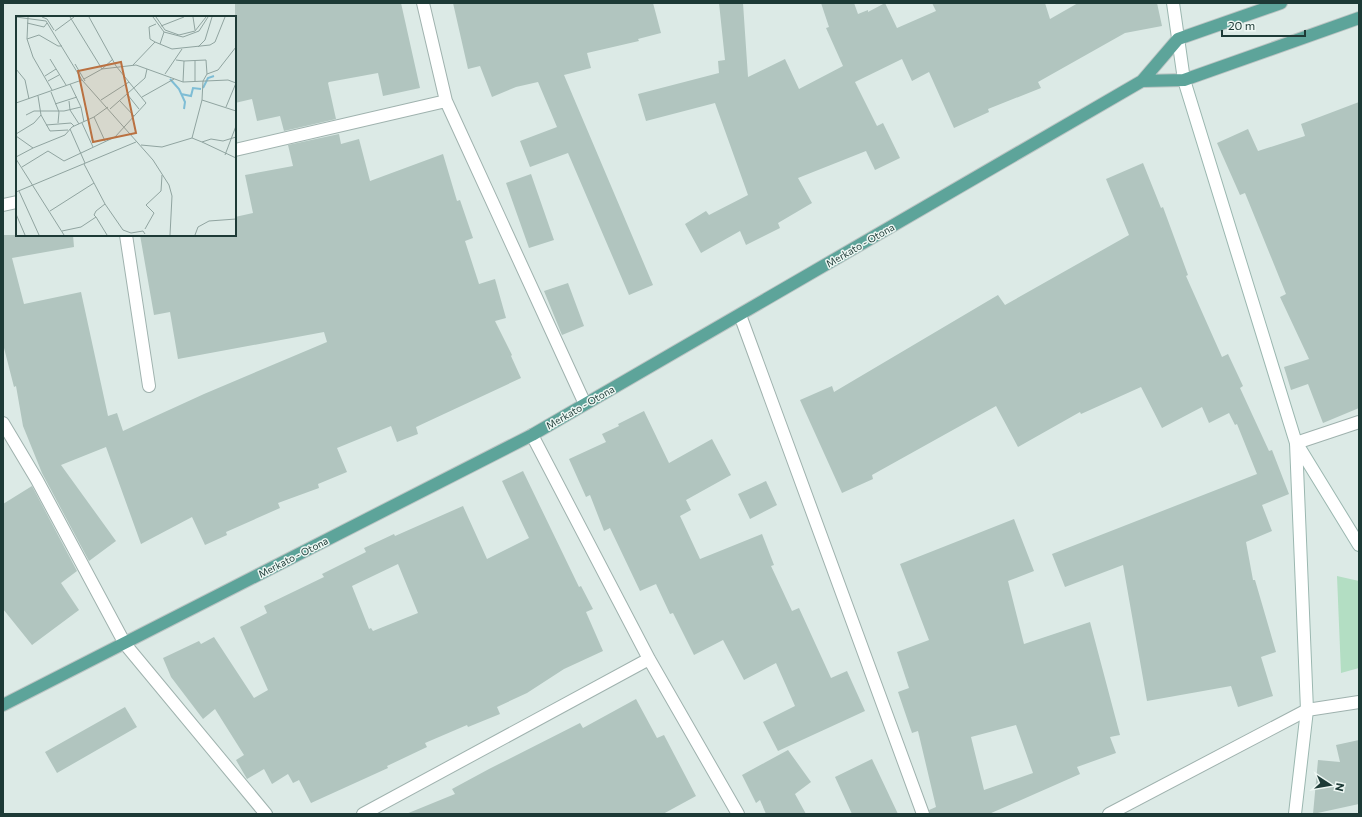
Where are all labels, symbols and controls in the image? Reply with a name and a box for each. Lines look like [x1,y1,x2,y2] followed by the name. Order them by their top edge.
[1222,12,1305,38] scale bar
[16,16,236,236] inset map
[1228,18,1255,32] text: 20 m
[824,221,896,269] street label: Merkato - Otona
[544,383,616,431] street label: Merkato - Otona
[256,534,330,580] street label: Merkato - Otona
[1310,765,1350,805] north arrow
[1333,782,1347,793] text: N

